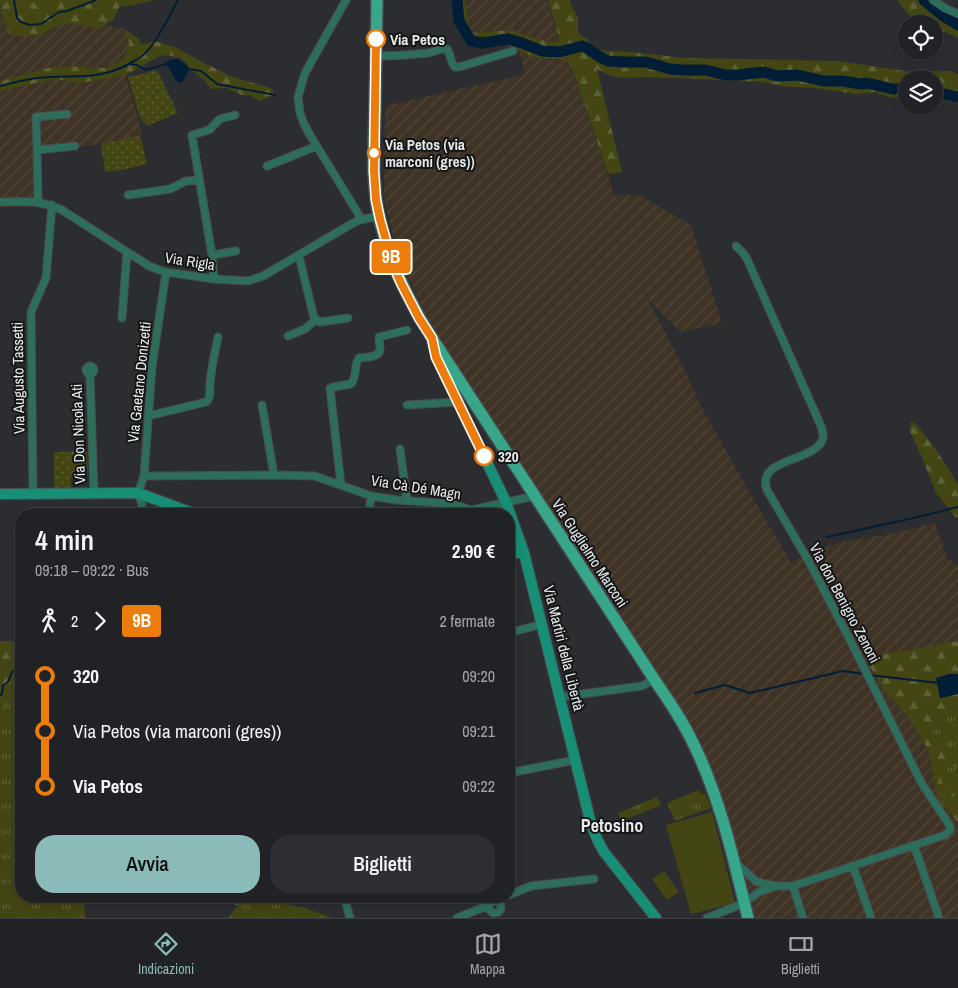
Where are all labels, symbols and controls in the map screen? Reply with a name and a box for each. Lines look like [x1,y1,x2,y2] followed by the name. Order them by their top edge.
[898,15,943,115] map controls
[898,15,943,60] button: locate
[366,29,386,49] marker: Via Petos
[390,29,445,50] place label: Via Petos
[898,70,943,115] button: layers
[385,134,475,172] place label: Via Petos (via marconi (gres))
[367,146,381,160] marker: Via Petos (via marconi (gres))
[368,241,414,273] line badge: 9B
[382,244,400,269] text: 9B
[163,247,217,275] street label: Via Rigla
[122,320,156,444] street label: Via Gaetano Donizetti
[7,322,29,434] street label: Via Augusto Tassetti
[66,384,90,484] street label: Via Don Nicola Ati
[474,446,494,466] marker: 320
[498,446,519,467] place label: 320
[370,470,462,504] street label: Via Cà Dé Magn
[547,495,633,611] street label: Via Guglielmo Marconi
[35,521,94,559] text: 4 min
[452,538,495,564] text: 2.90 €
[804,539,886,667] street label: Via don Benigno Zenoni
[35,559,149,581] text: 09:18 – 09:22 · Bus
[538,583,590,713] street label: Via Martiri della Libertà
[35,607,63,635] icon: walk
[86,607,114,635] icon: forward
[132,608,151,633] text: 9B
[71,610,78,632] text: 2
[440,610,495,632] text: 2 fermate
[73,663,99,689] text: 320
[462,665,495,687] text: 09:20
[73,718,281,744] text: Via Petos (via marconi (gres))
[462,720,495,742] text: 09:21
[73,773,143,799] text: Via Petos
[462,775,495,797] text: 09:22
[581,813,643,838] district label: Petosino
[35,835,260,893] button: Avvia
[270,835,495,893] button: Biglietti
[138,930,194,978] tab: Indicazioni
[470,930,505,978] tab: Mappa
[781,930,820,978] tab: Biglietti

